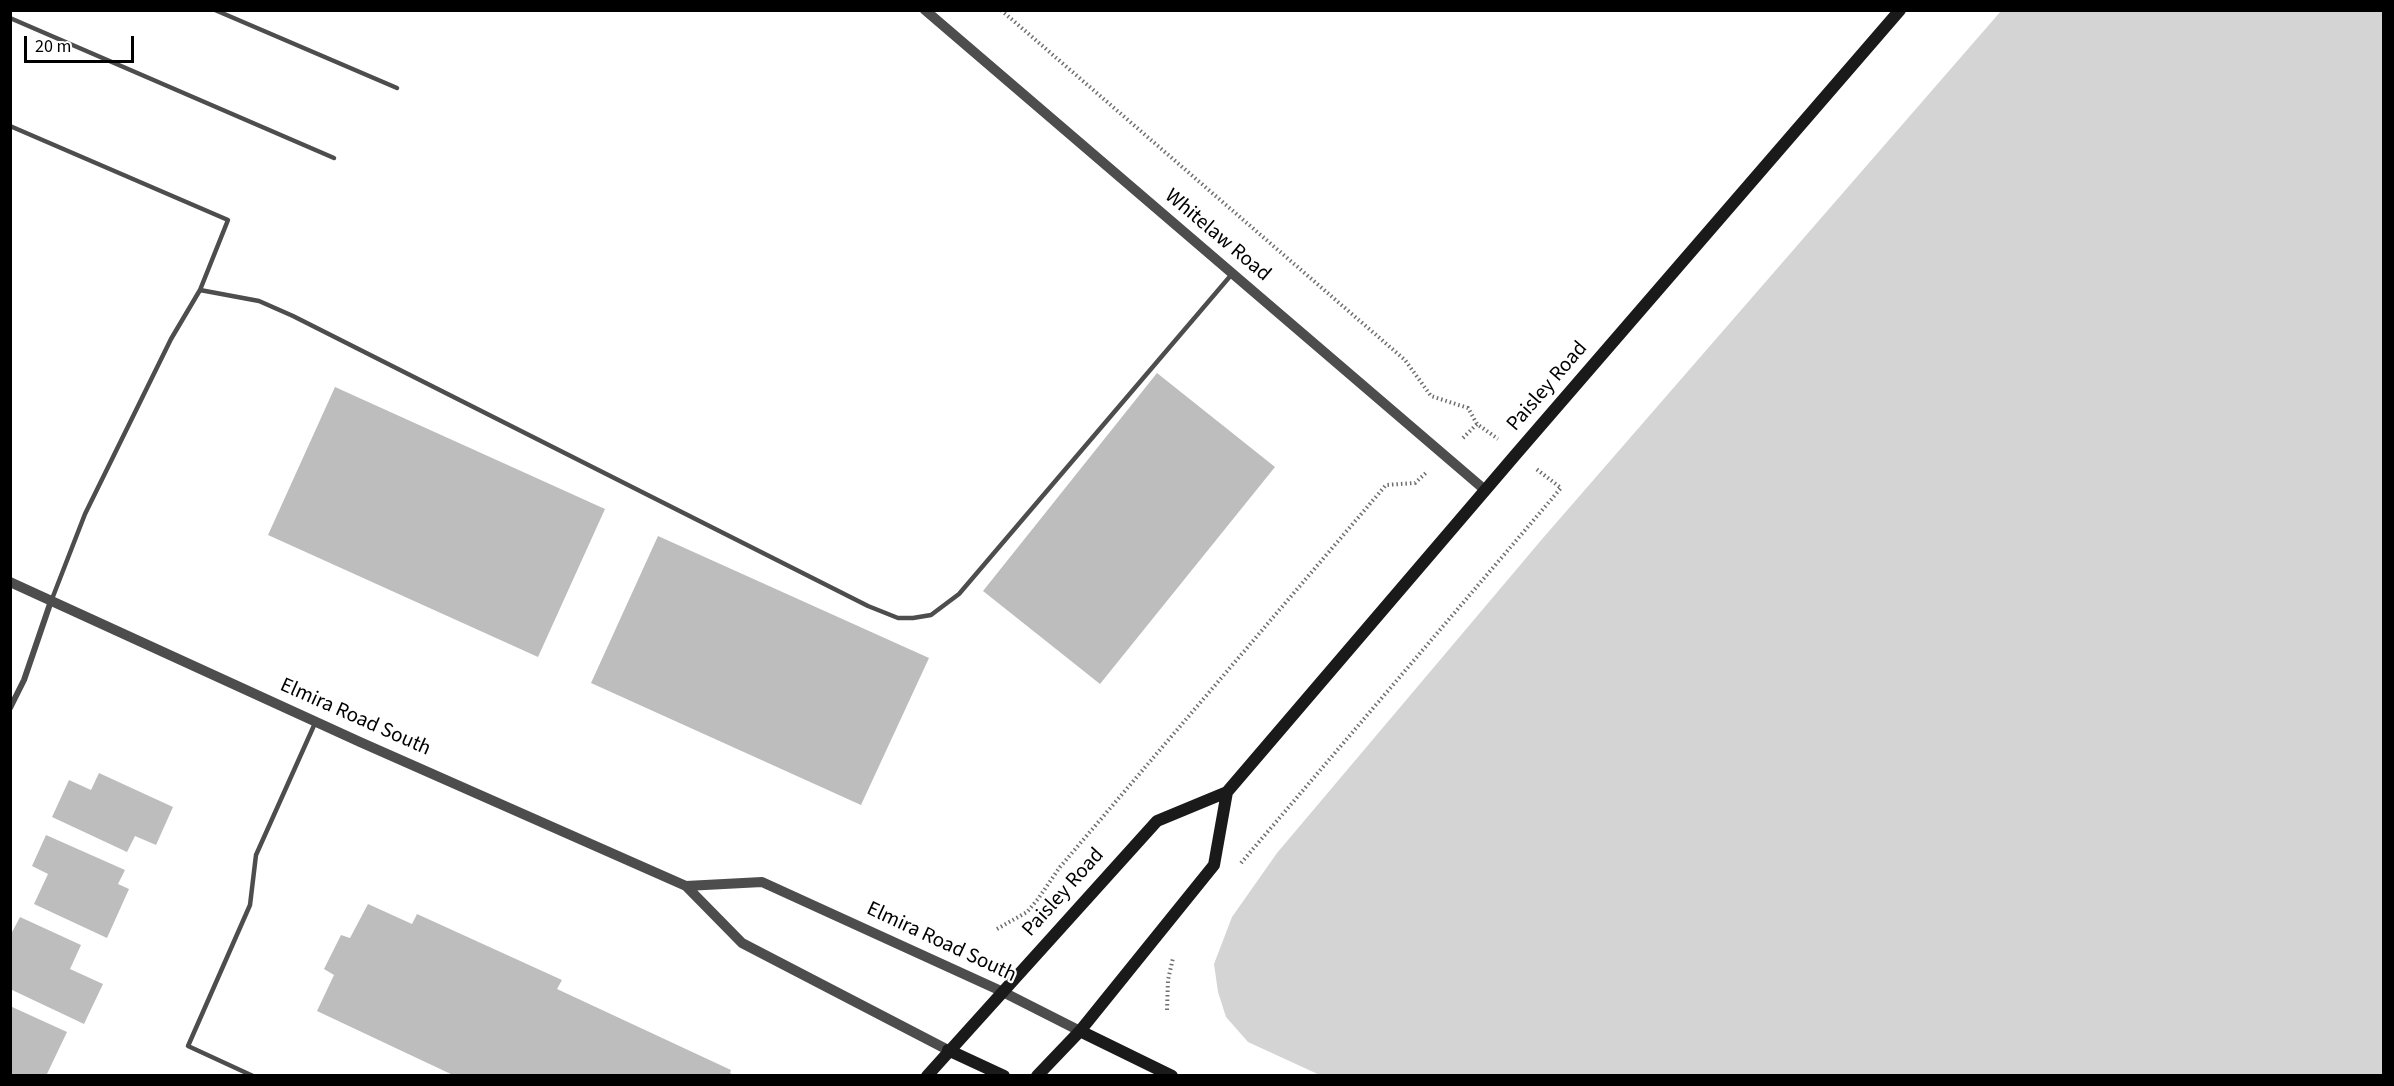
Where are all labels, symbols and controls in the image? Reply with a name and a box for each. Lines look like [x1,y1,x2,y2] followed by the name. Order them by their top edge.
[27,24,136,62] scale bar
[35,34,71,59] text: 20 m
[1159,184,1275,288] street label: Whitelaw Road
[1502,337,1594,437] street label: Paisley Road
[276,673,434,763] street label: Elmira Road South
[1018,844,1110,942] street label: Paisley Road
[862,897,1020,989] street label: Elmira Road South

